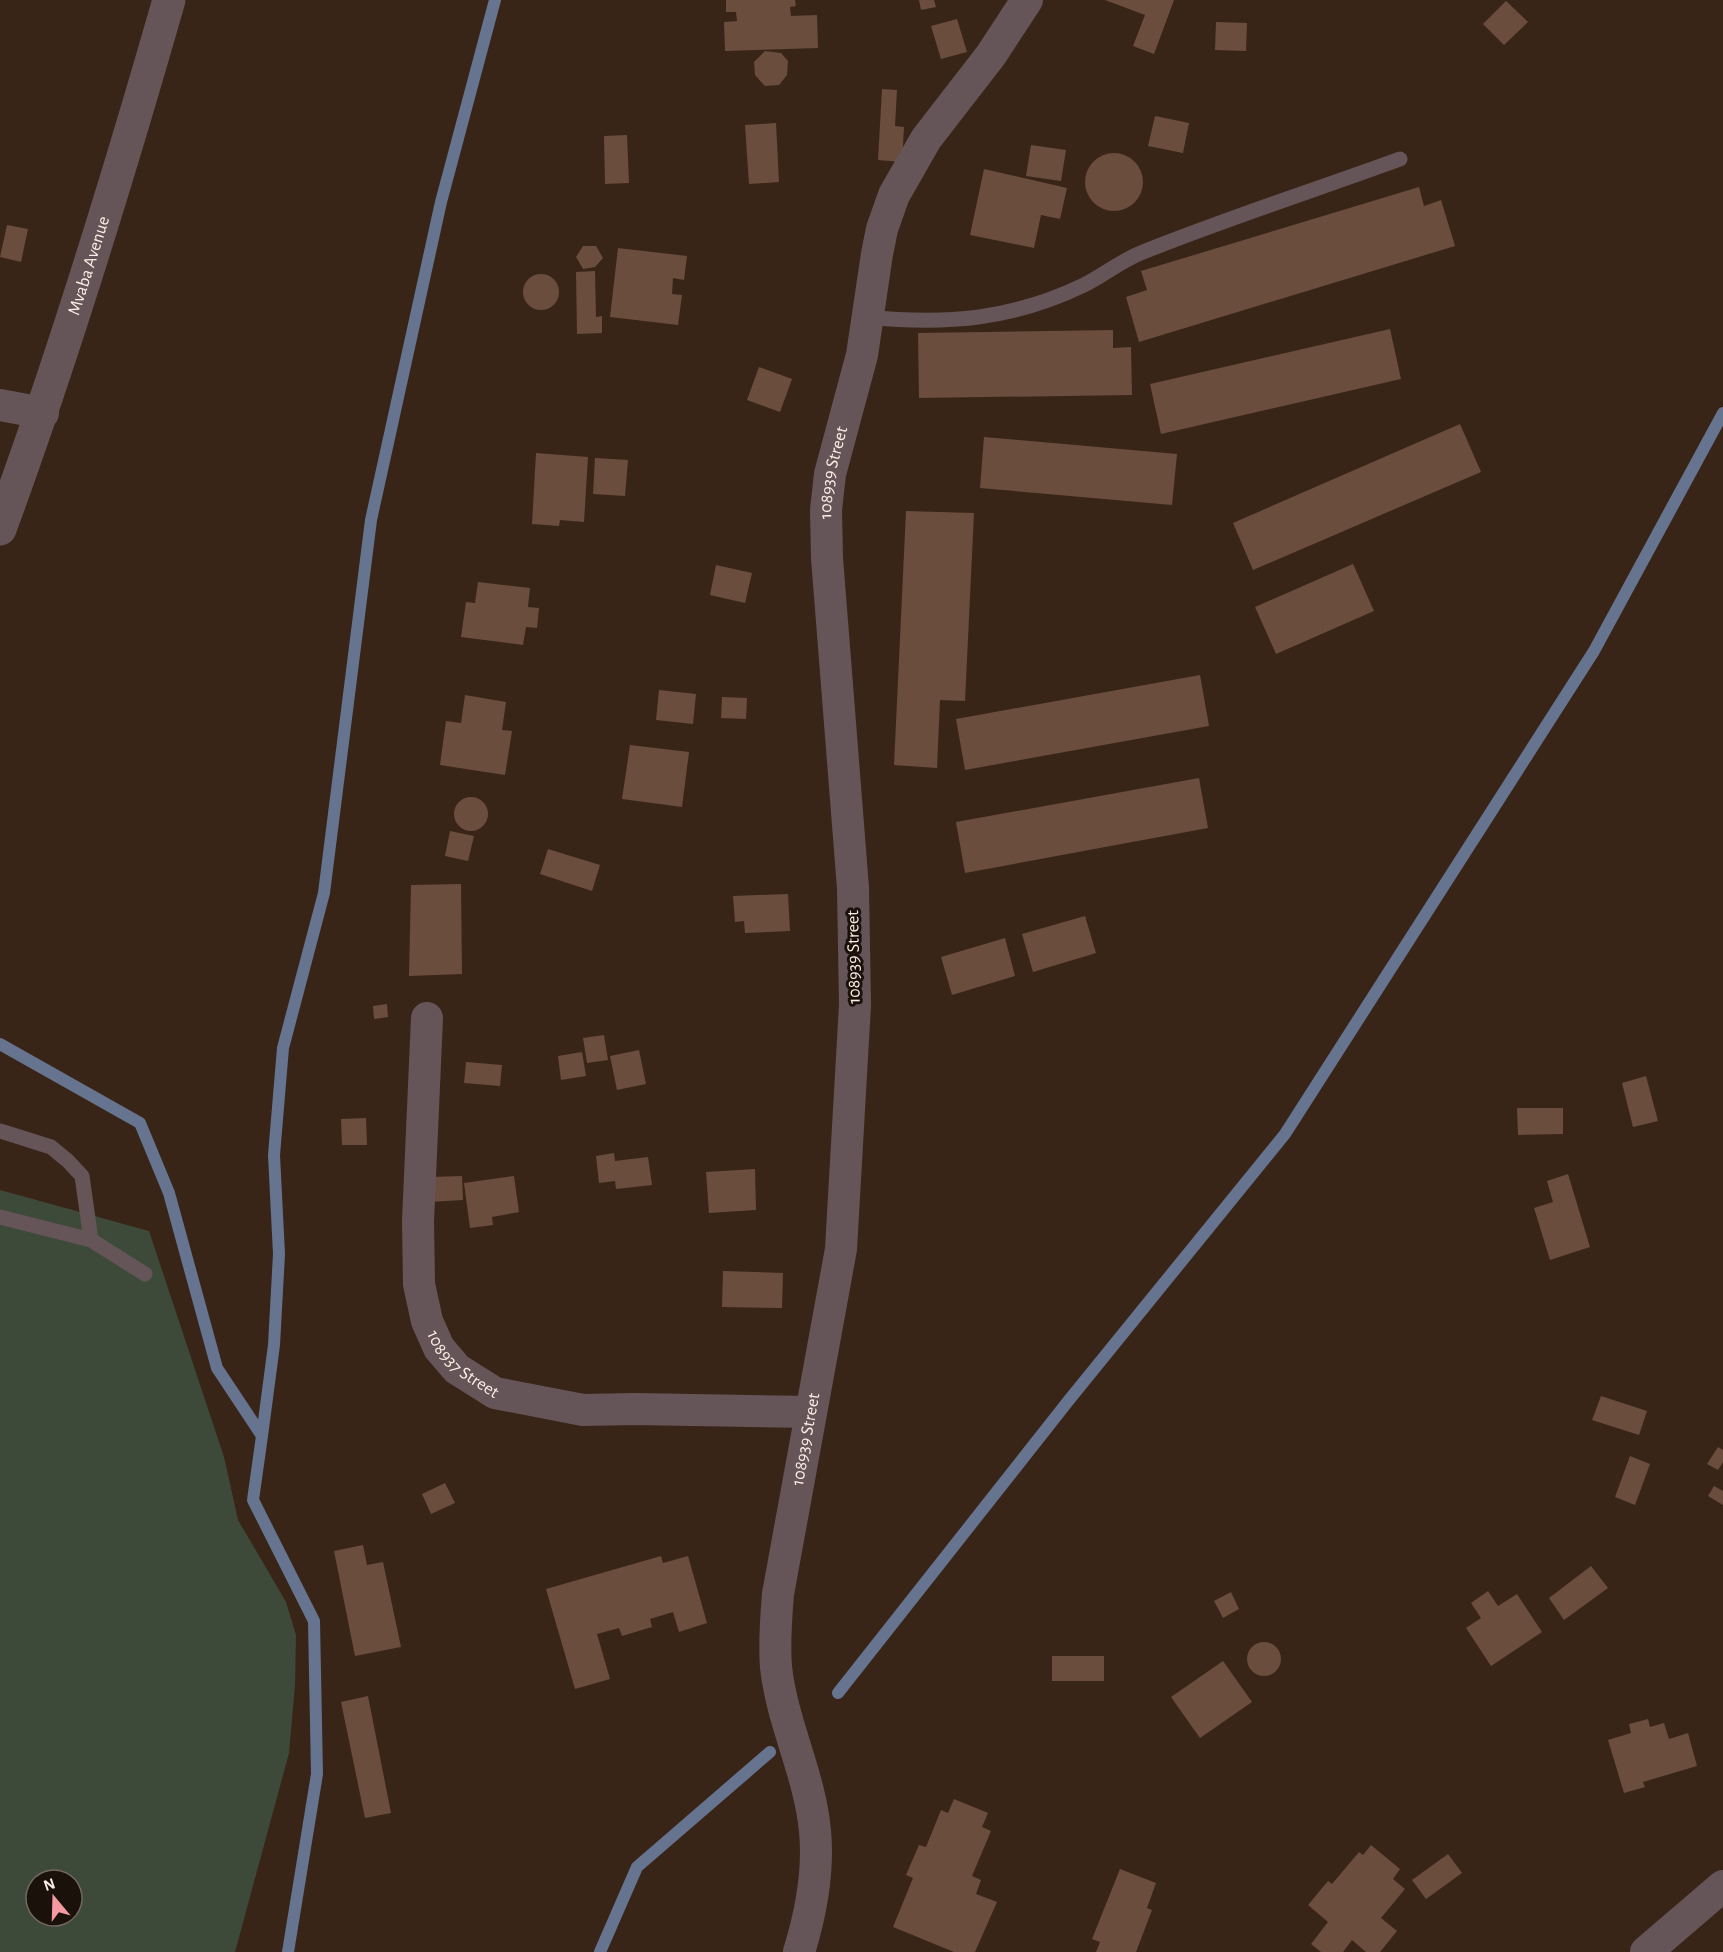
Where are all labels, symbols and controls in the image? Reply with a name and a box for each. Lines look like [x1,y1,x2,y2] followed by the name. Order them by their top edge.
[65,214,113,317] street label: Mvaba Avenue
[817,424,851,519] street label: 108939 Street
[844,910,864,1004] street label: 108939 Street
[423,1328,502,1402] street label: 108937 Street
[789,1391,824,1487] street label: 108939 Street
[24,1868,84,1928] north arrow
[42,1875,57,1894] text: N

